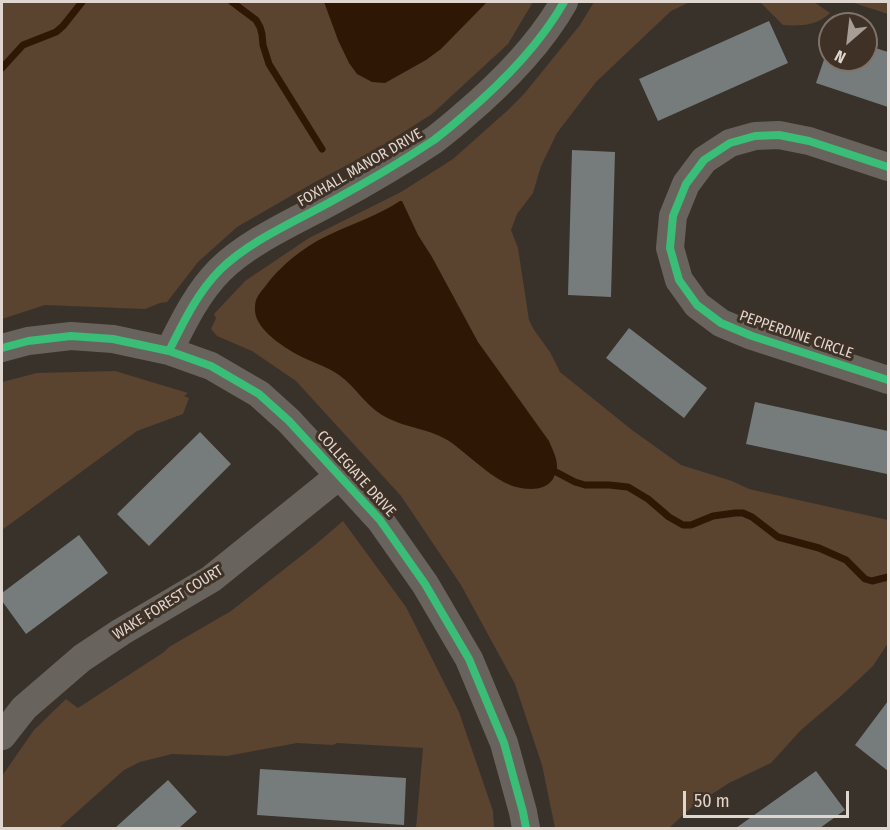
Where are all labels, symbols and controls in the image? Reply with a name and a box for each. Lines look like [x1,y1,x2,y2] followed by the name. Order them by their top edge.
[818,12,878,72] north arrow
[832,46,849,67] text: N
[294,125,426,211] street label: FOXHALL MANOR DRIVE
[737,307,855,363] street label: PEPPERDINE CIRCLE
[313,427,399,521] street label: COLLEGIATE DRIVE
[110,562,226,644] street label: WAKE FOREST COURT
[686,779,852,817] scale bar
[694,790,730,812] text: 50 m

